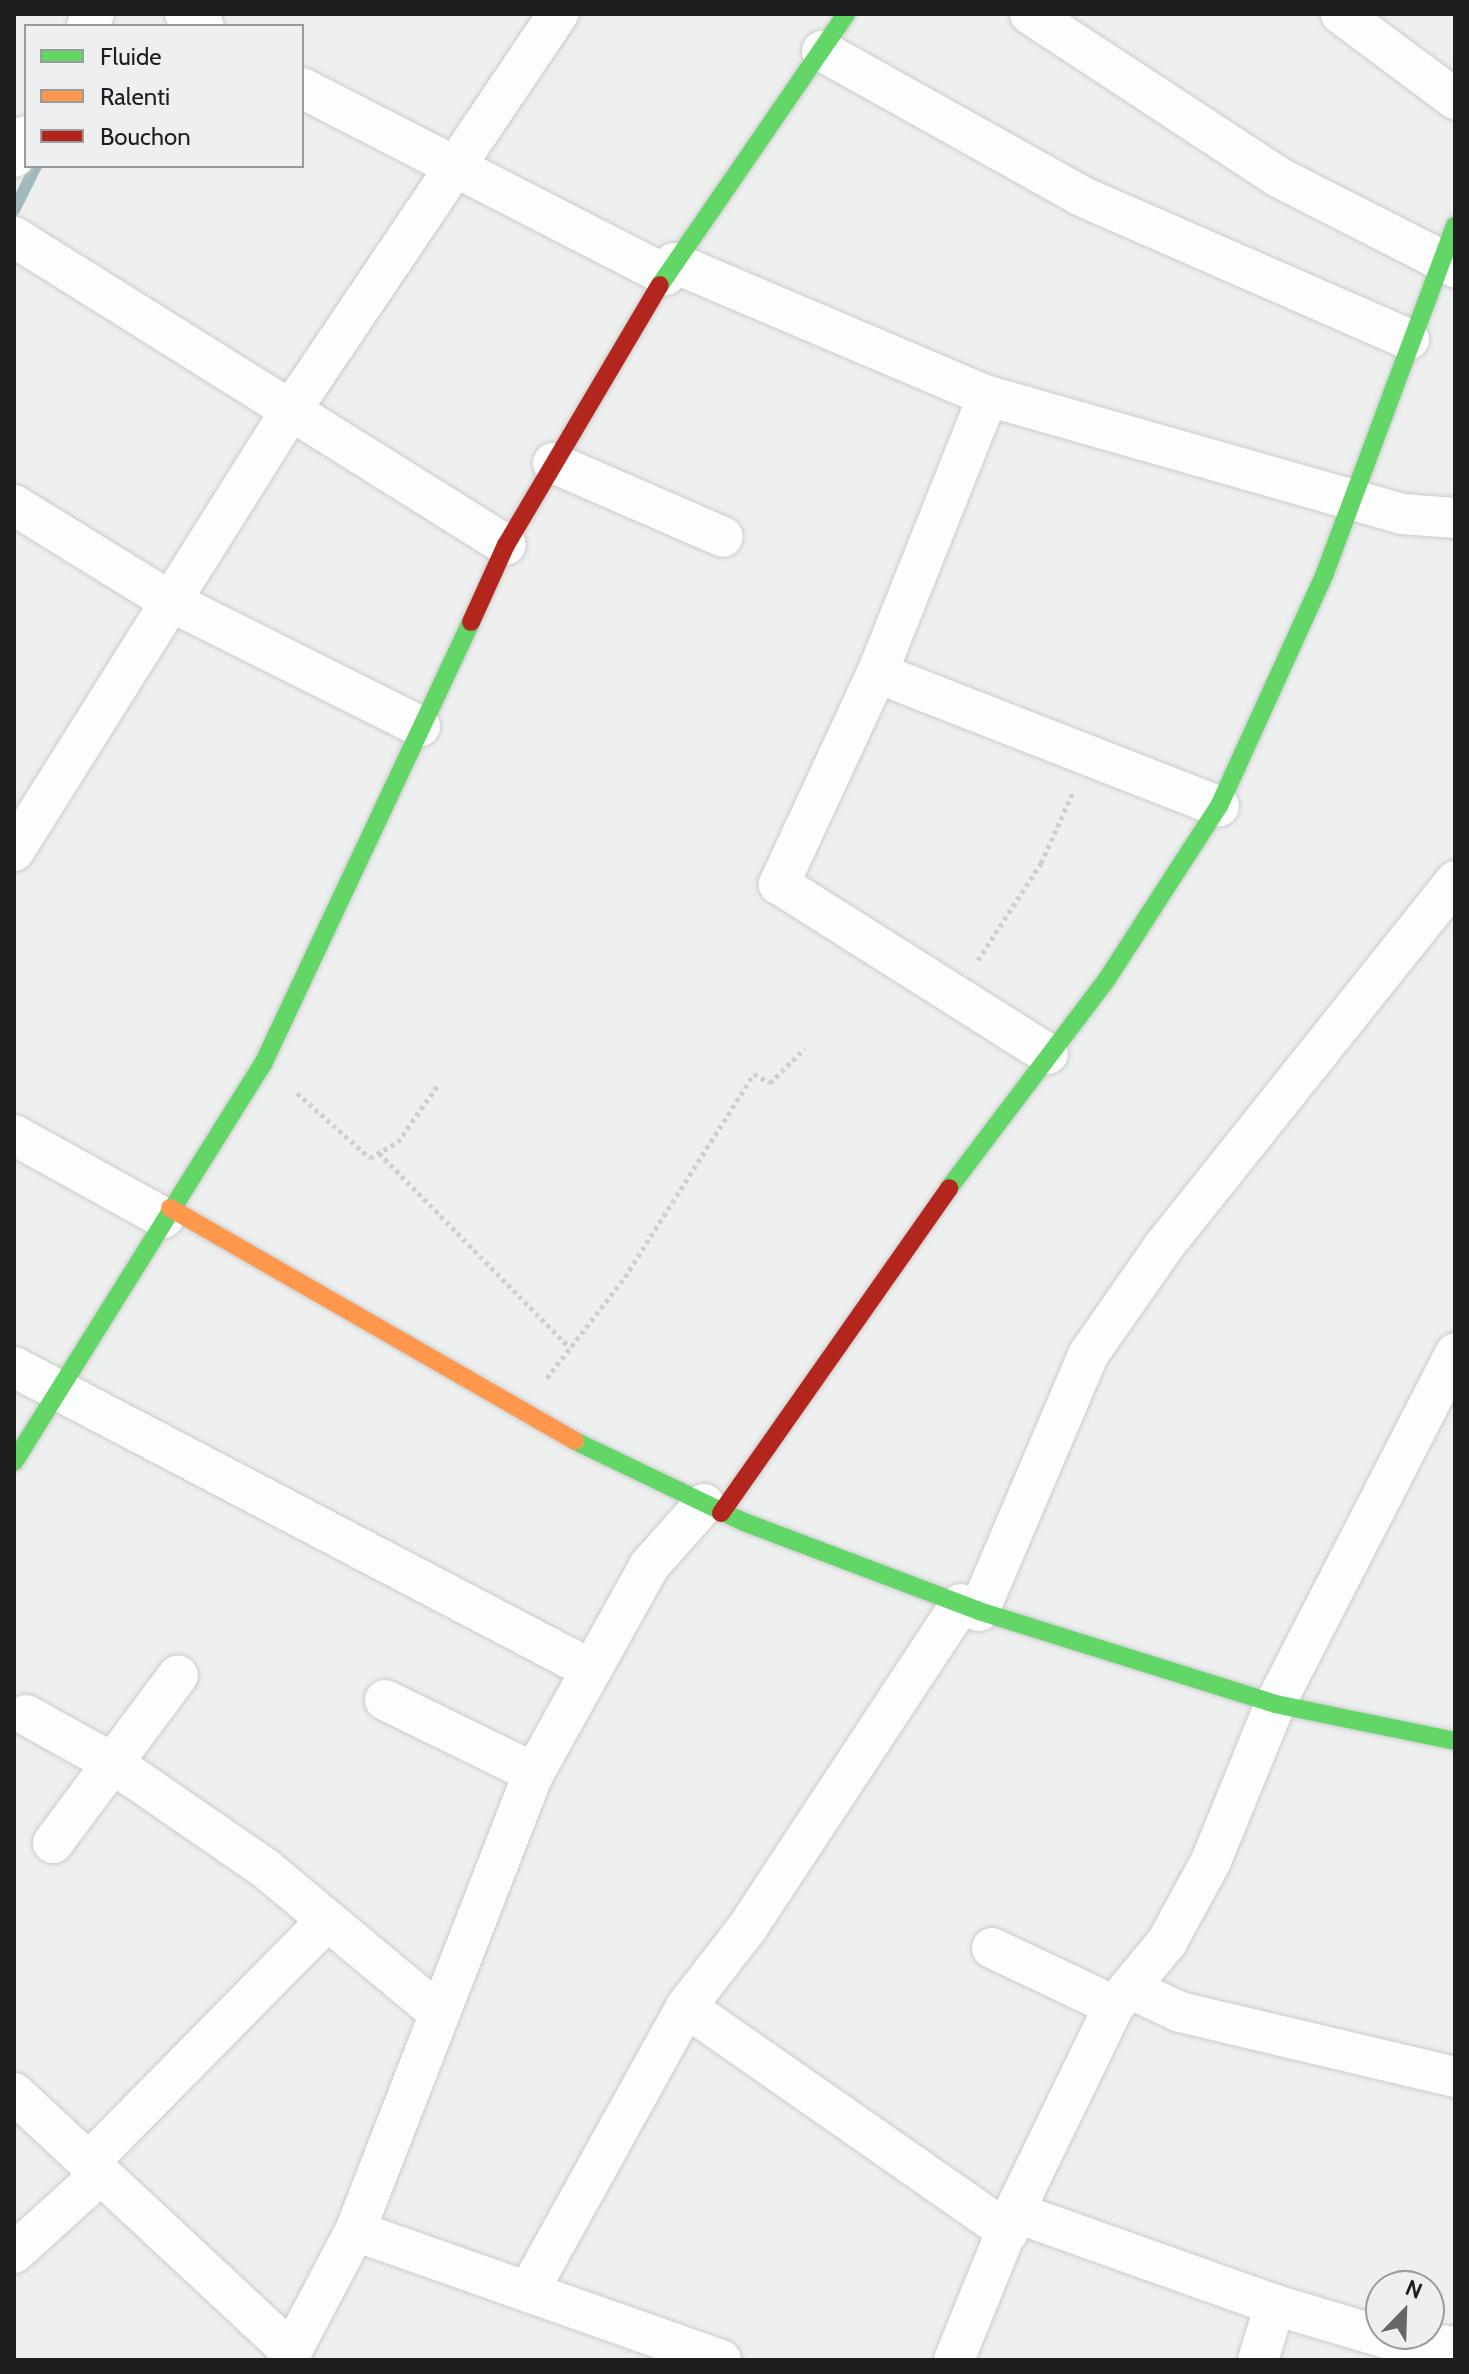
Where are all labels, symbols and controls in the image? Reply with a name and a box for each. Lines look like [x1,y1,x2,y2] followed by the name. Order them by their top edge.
[24,24,304,168] legend
[100,42,162,71] text: Fluide
[100,82,170,111] text: Ralenti
[100,122,191,151] text: Bouchon
[1365,2270,1445,2350] north arrow
[1401,2274,1426,2305] text: N

